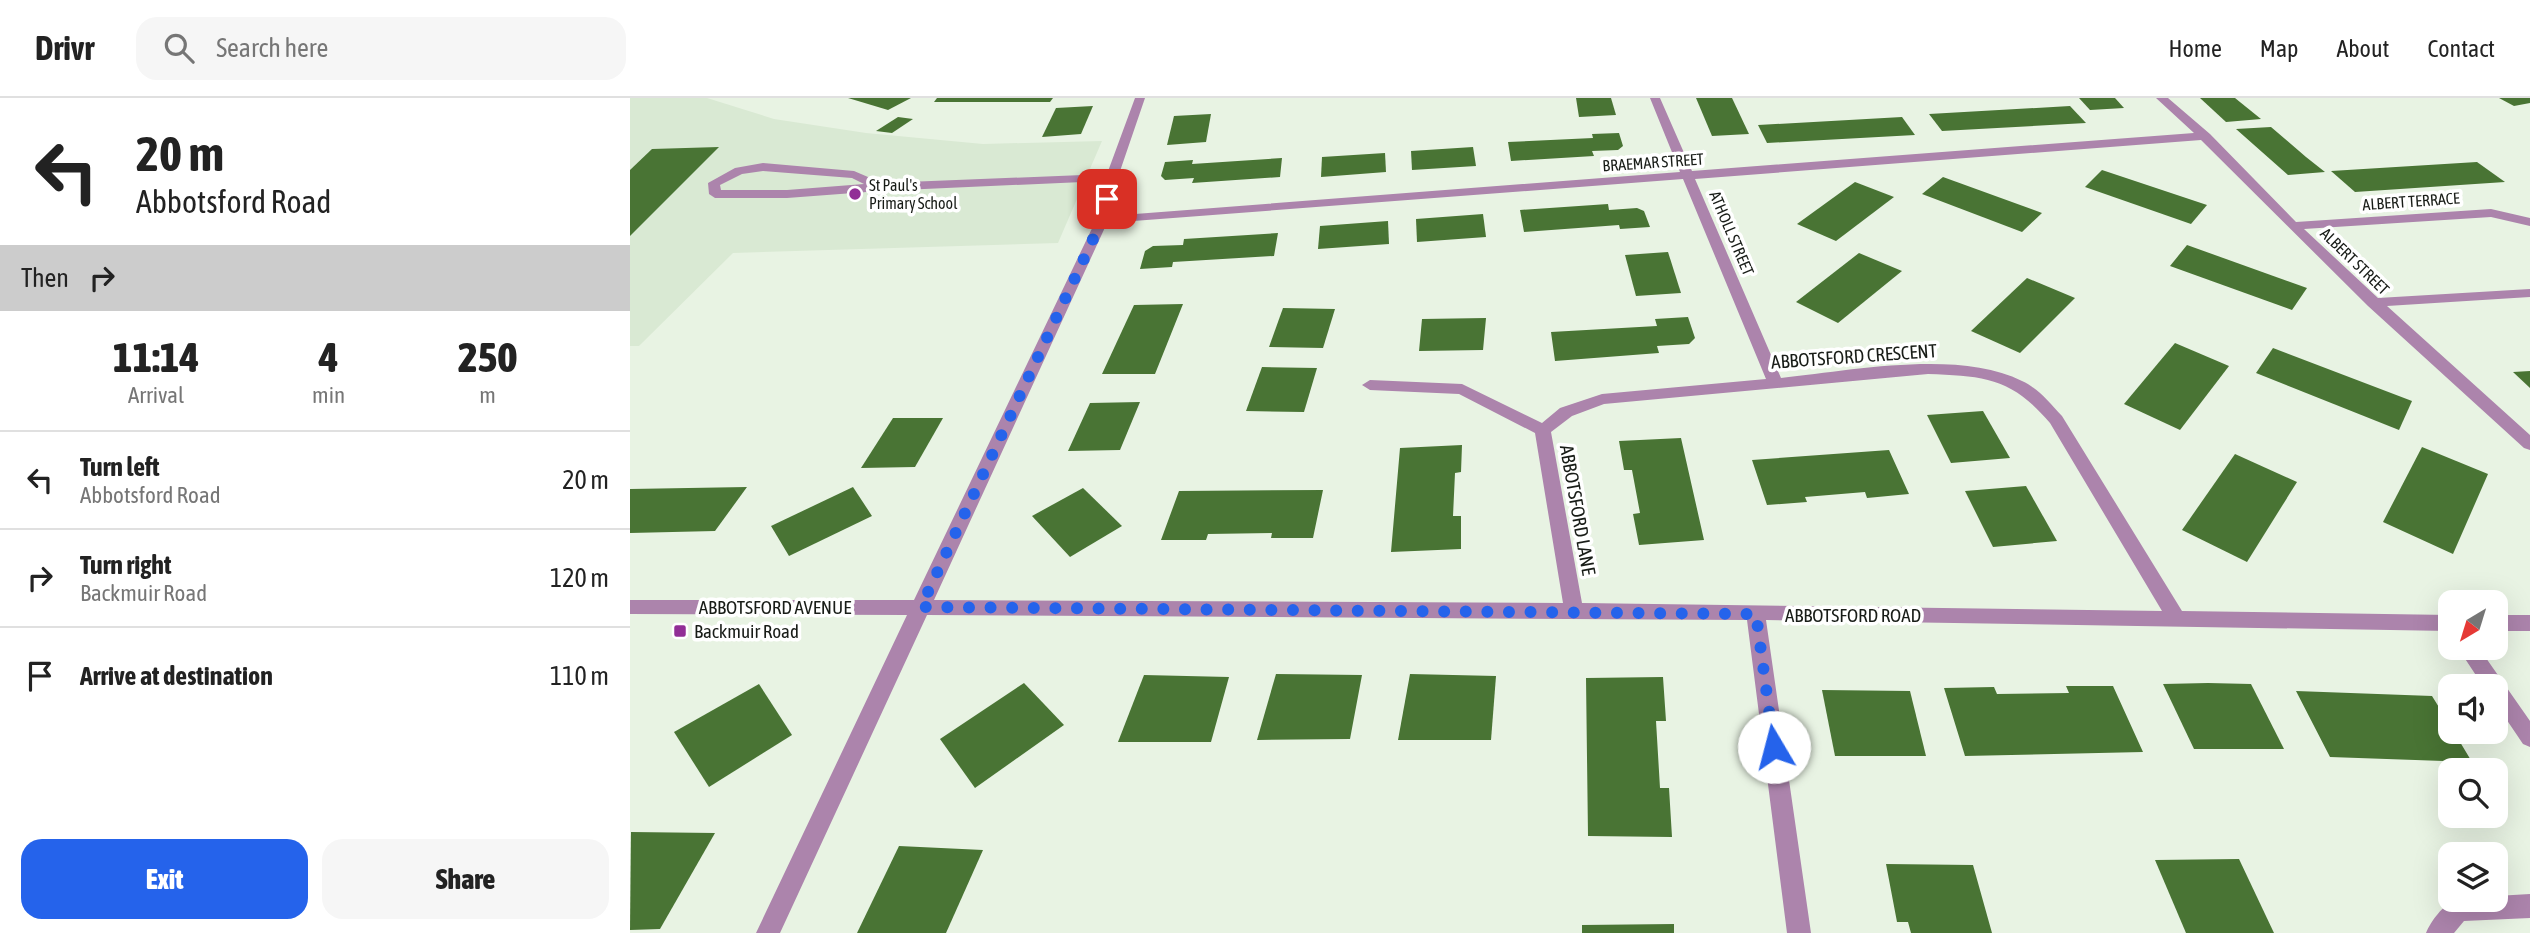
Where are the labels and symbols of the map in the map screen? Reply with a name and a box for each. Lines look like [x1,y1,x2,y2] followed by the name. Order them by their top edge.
[1602,149,1704,175] street label: BRAEMAR STREET
[1077,169,1137,229] pin
[869,176,958,213] place label: St Paul's Primary School
[847,186,863,202] marker: St Paul's Primary School
[1706,188,1758,278] street label: ATHOLL STREET
[2362,189,2460,213] street label: ALBERT TERRACE
[2317,224,2393,298] street label: ALBERT STREET
[1770,339,1938,373] street label: ABBOTSFORD CRESCENT
[1556,443,1600,577] street label: ABBOTSFORD LANE
[2438,590,2508,660] north arrow
[699,596,851,618] street label: ABBOTSFORD AVENUE
[1785,604,1921,626] street label: ABBOTSFORD ROAD
[694,620,799,642] place label: Backmuir Road
[672,623,688,639] marker: Backmuir Road
[1737,710,1811,784] position arrow

